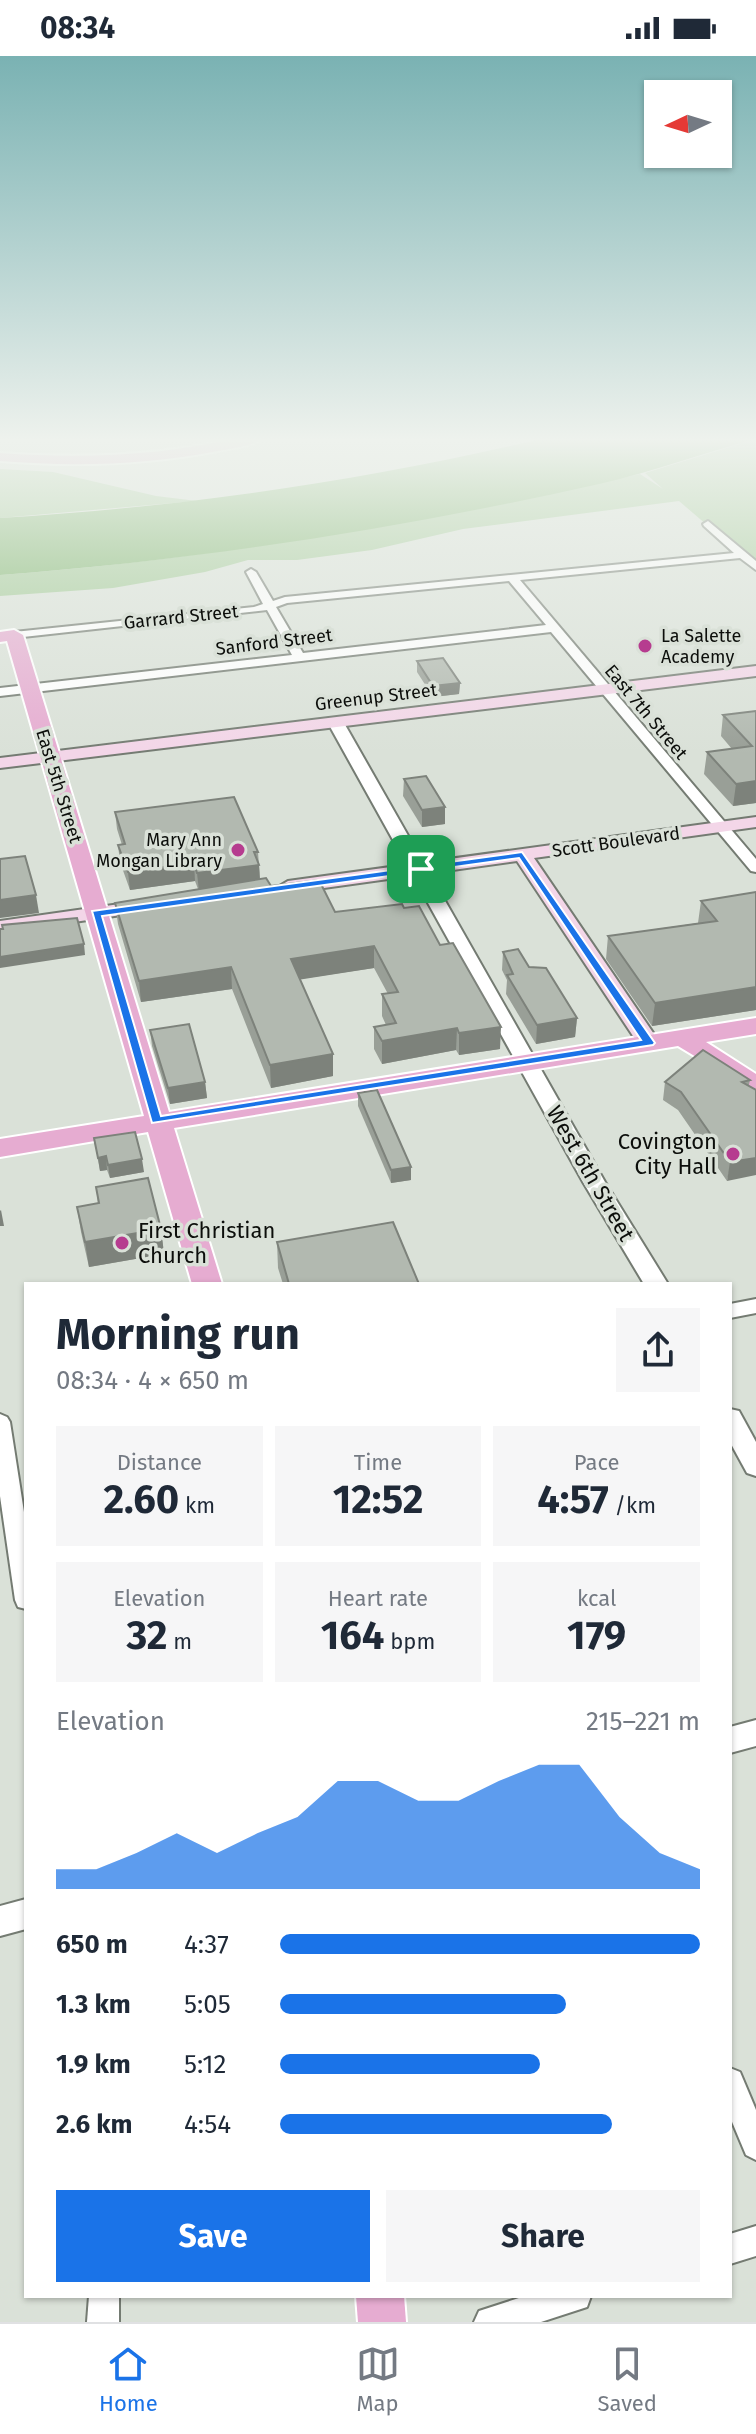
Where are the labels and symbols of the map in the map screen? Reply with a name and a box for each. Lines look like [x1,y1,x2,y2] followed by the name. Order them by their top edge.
[644,80,732,168] north arrow
[123,600,240,634] street label: Garrard Street
[214,624,334,660] street label: Sanford Street
[661,625,741,668] place label: La Salette Academy
[636,637,654,655] marker: La Salette Academy
[600,660,692,764] street label: East 7th Street
[314,679,439,715] street label: Greenup Street
[31,726,87,846] street label: East 5th Street
[551,822,681,862] street label: Scott Boulevard
[96,829,222,872] place label: Mary Ann Mongan Library
[387,835,455,903] pin
[229,841,247,859] marker: Mary Ann Mongan Library
[541,1101,640,1246] street label: West 6th Street
[618,1128,717,1180] place label: Covington City Hall
[724,1145,742,1163] marker: Covington City Hall
[138,1217,275,1269] place label: First Christian Church
[113,1234,131,1252] marker: First Christian Church

